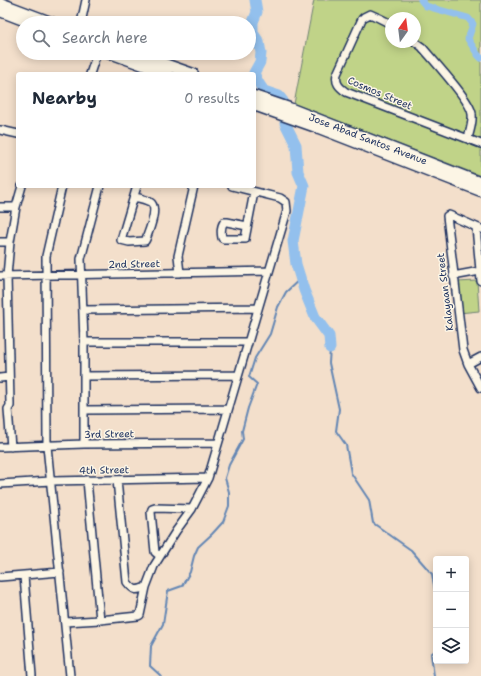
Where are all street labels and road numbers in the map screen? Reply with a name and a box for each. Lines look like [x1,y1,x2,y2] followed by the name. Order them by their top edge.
[346,74,414,112] street label: Cosmos Street
[307,110,429,168] street label: Jose Abad Santos Avenue
[434,252,456,332] street label: Kalayaan Street
[108,257,160,271] street label: 2nd Street
[84,427,134,441] street label: 3rd Street
[79,463,129,477] street label: 4th Street

